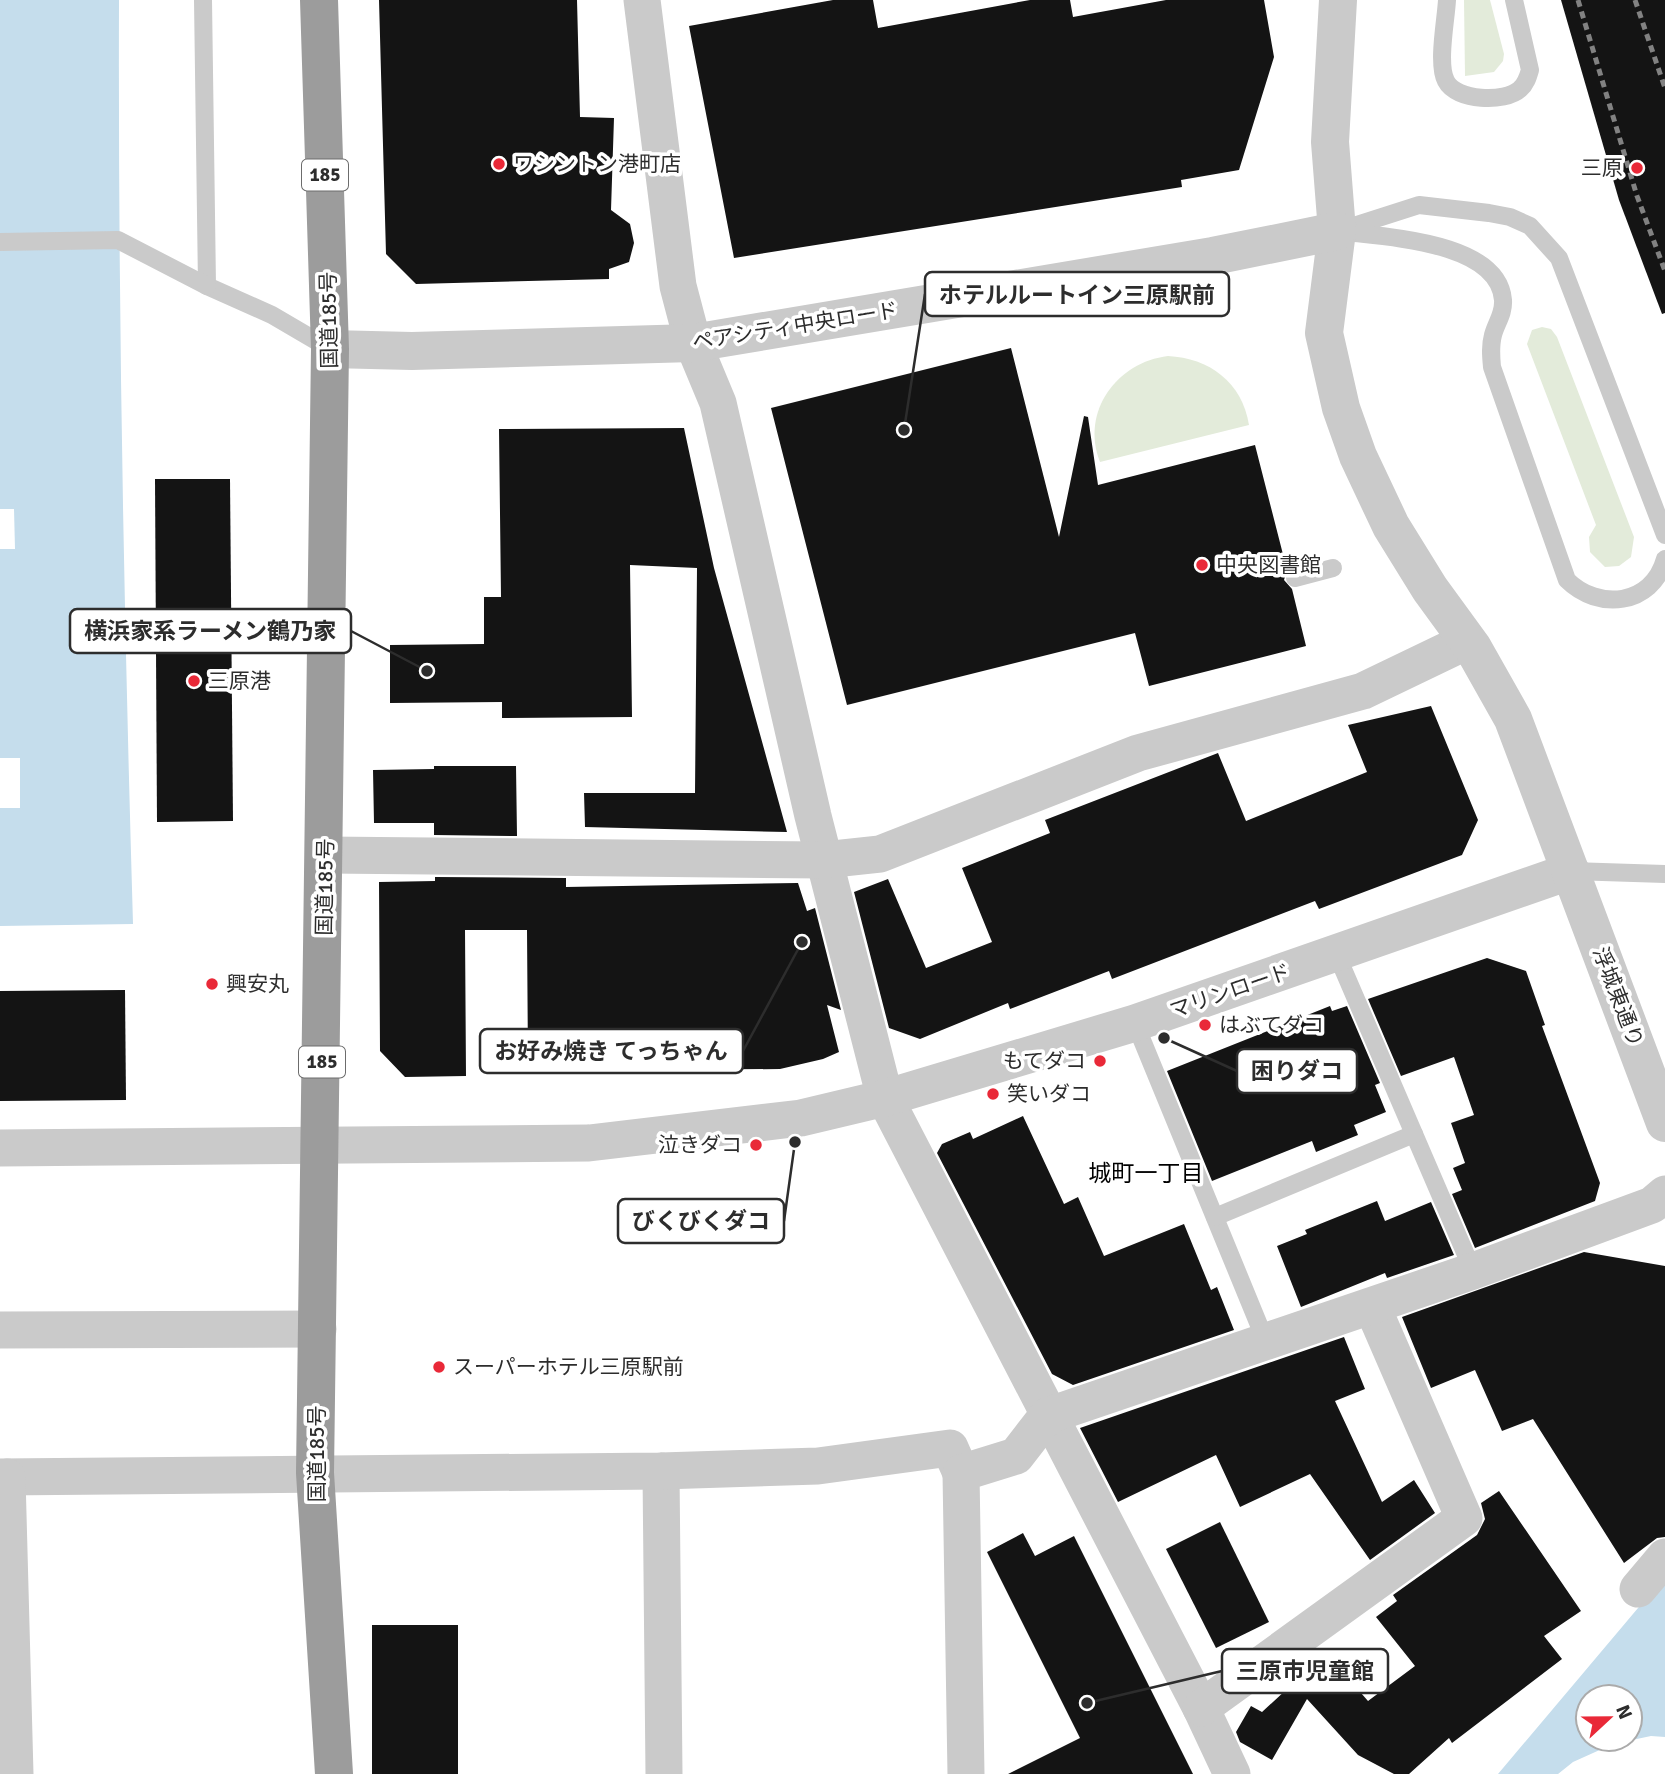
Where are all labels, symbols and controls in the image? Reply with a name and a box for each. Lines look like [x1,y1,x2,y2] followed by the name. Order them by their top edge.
[513,151,681,177] place label: ワシントン港町店
[1581,155,1623,181] place label: 三原
[491,156,507,172] marker: ワシントン港町店
[302,160,348,190] road number: 185
[1629,160,1645,176] marker: 三原
[315,271,343,369] street label: 国道185号
[925,272,1229,316] callout: ホテルルートイン三原駅前
[939,281,1215,310] text: ホテルルートイン三原駅前
[690,297,900,355] street label: ペアシティ中央ロード
[1216,552,1321,578] place label: 中央図書館
[1194,557,1210,573] marker: 中央図書館
[70,609,351,653] callout: 横浜家系ラーメン鶴乃家
[84,617,336,646] text: 横浜家系ラーメン鶴乃家
[208,668,271,694] place label: 三原港
[186,673,202,689] marker: 三原港
[311,838,339,936] street label: 国道185号
[1587,943,1649,1051] street label: 浮城東通り
[1166,958,1294,1024] street label: マリンロード
[226,971,289,997] place label: 興安丸
[204,976,220,992] marker: 興安丸
[1219,1012,1324,1038] place label: はぶてダコ
[1197,1017,1213,1033] marker: はぶてダコ
[480,1029,743,1073] callout: お好み焼き てっちゃん
[494,1037,728,1066] text: お好み焼き てっちゃん
[299,1046,345,1078] road number: 185
[1003,1048,1086,1074] place label: もてダコ
[1237,1049,1357,1093] callout: 困りダコ
[1092,1053,1108,1069] marker: もてダコ
[1251,1057,1343,1086] text: 困りダコ
[1007,1081,1091,1107] place label: 笑いダコ
[985,1086,1001,1102] marker: 笑いダコ
[658,1132,742,1158] place label: 泣きダコ
[748,1137,764,1153] marker: 泣きダコ
[1089,1159,1204,1188] district label: 城町一丁目
[618,1199,784,1243] callout: びくびくダコ
[632,1207,770,1236] text: びくびくダコ
[453,1354,684,1380] place label: スーパーホテル三原駅前
[431,1359,447,1375] marker: スーパーホテル三原駅前
[304,1405,330,1503] street label: 国道185号
[1222,1649,1388,1693] callout: 三原市児童館
[1236,1657,1374,1686] text: 三原市児童館
[1574,1683,1644,1753] north arrow
[1610,1701,1637,1723] text: N

